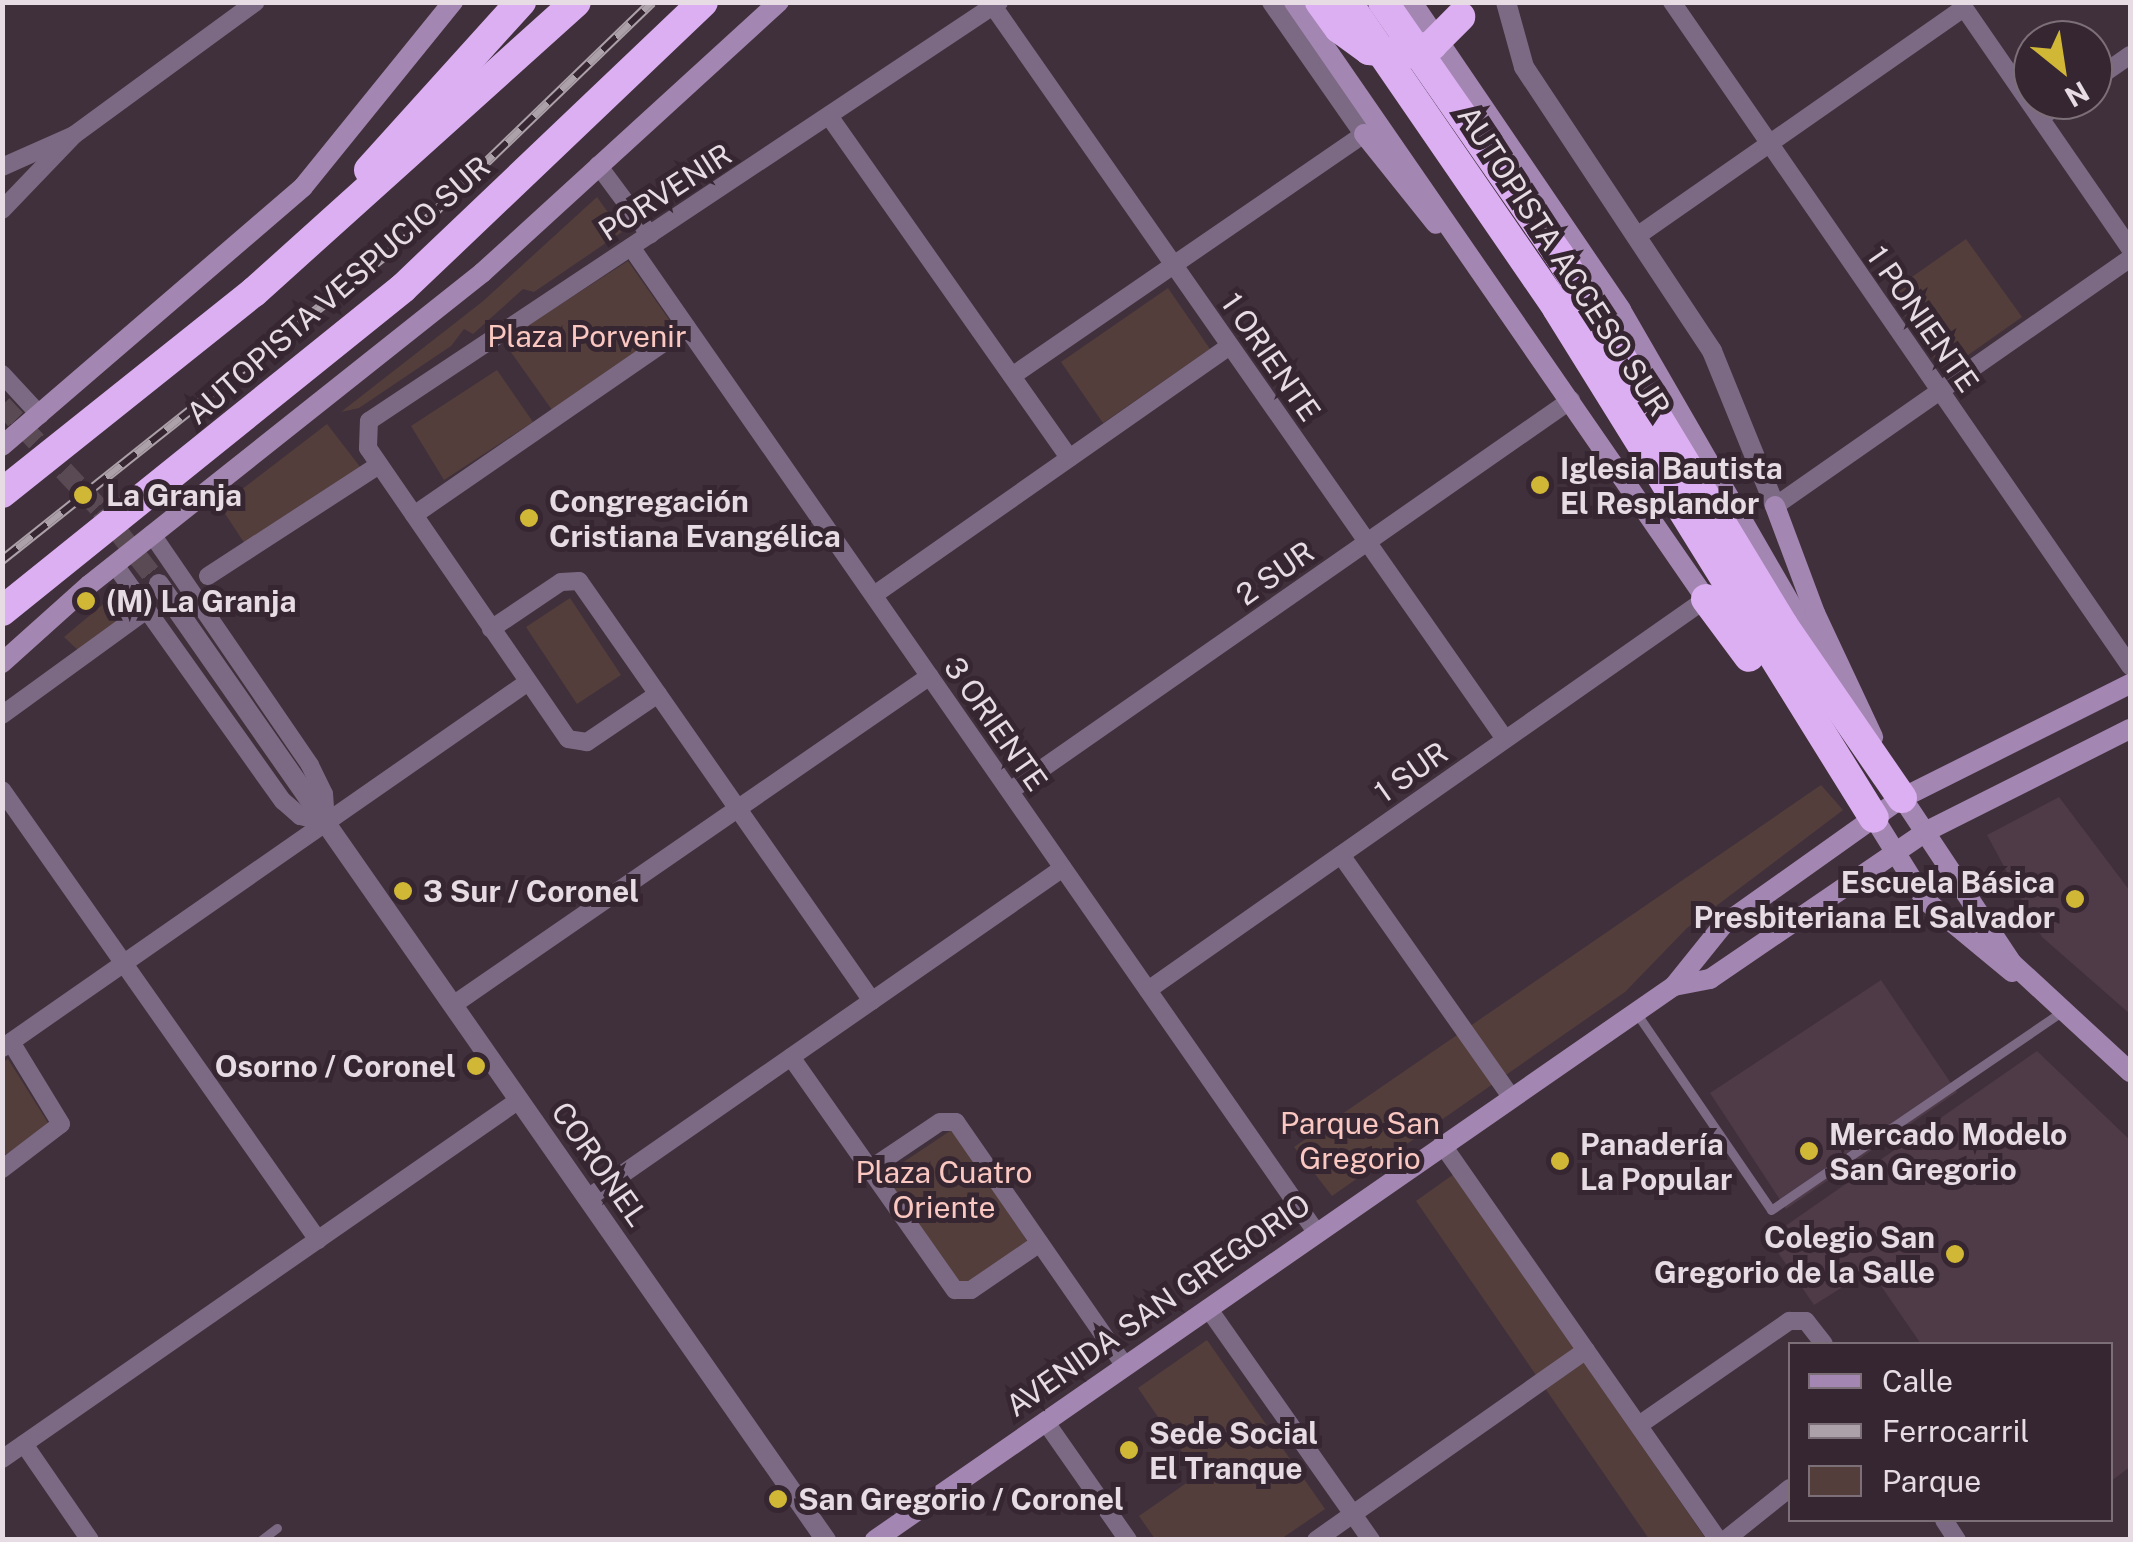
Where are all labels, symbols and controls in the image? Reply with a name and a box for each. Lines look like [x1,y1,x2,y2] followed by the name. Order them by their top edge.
[2013,20,2113,120] north arrow
[2060,75,2095,114] text: N
[1450,99,1678,423] street label: AUTOPISTA ACCESO SUR
[592,136,738,248] street label: PORVENIR
[179,148,497,432] street label: AUTOPISTA VESPUCIO SUR
[1860,239,1986,399] street label: 1 PONIENTE
[1214,286,1328,428] street label: 1 ORIENTE
[487,318,687,354] park label: Plaza Porvenir
[1560,450,1783,520] place label: Iglesia Bautista El Resplandor
[1529,474,1551,496] marker: Iglesia Bautista El Resplandor
[106,477,242,513] place label: La Granja
[70,482,96,508] marker: La Granja
[549,483,841,554] place label: Congregación Cristiana Evangélica
[518,507,540,529] marker: Congregación Cristiana Evangélica
[1229,533,1321,613] street label: 2 SUR
[106,583,296,619] place label: (M) La Granja
[75,590,97,612] marker: (M) La Granja
[937,650,1055,798] street label: 3 ORIENTE
[1368,734,1454,810] street label: 1 SUR
[1694,864,2055,934] place label: Escuela Básica Presbiteriana El Salvador
[423,873,639,909] place label: 3 Sur / Coronel
[392,880,414,902] marker: 3 Sur / Coronel
[2064,888,2086,910] marker: Escuela Básica Presbiteriana El Salvador
[215,1048,456,1084] place label: Osorno / Coronel
[465,1055,487,1077] marker: Osorno / Coronel
[544,1095,656,1233] street label: CORONEL
[1280,1105,1440,1176] park label: Parque San Gregorio
[1829,1116,2067,1186] place label: Mercado Modelo San Gregorio
[1580,1126,1732,1196] place label: Panadería La Popular
[1798,1140,1820,1162] marker: Mercado Modelo San Gregorio
[1549,1150,1571,1172] marker: Panadería La Popular
[855,1154,1033,1224] park label: Plaza Cuatro Oriente
[999,1186,1317,1424] street label: AVENIDA SAN GREGORIO
[1654,1219,1935,1290] place label: Colegio San Gregorio de la Salle
[1944,1243,1966,1265] marker: Colegio San Gregorio de la Salle
[1788,1342,2113,1522] legend
[1882,1363,1953,1399] text: Calle
[1882,1413,2029,1449] text: Ferrocarril
[1149,1415,1318,1486] place label: Sede Social El Tranque
[1118,1439,1140,1461] marker: Sede Social El Tranque
[1882,1463,1981,1499] text: Parque
[798,1481,1124,1517] place label: San Gregorio / Coronel
[767,1488,789,1510] marker: San Gregorio / Coronel

